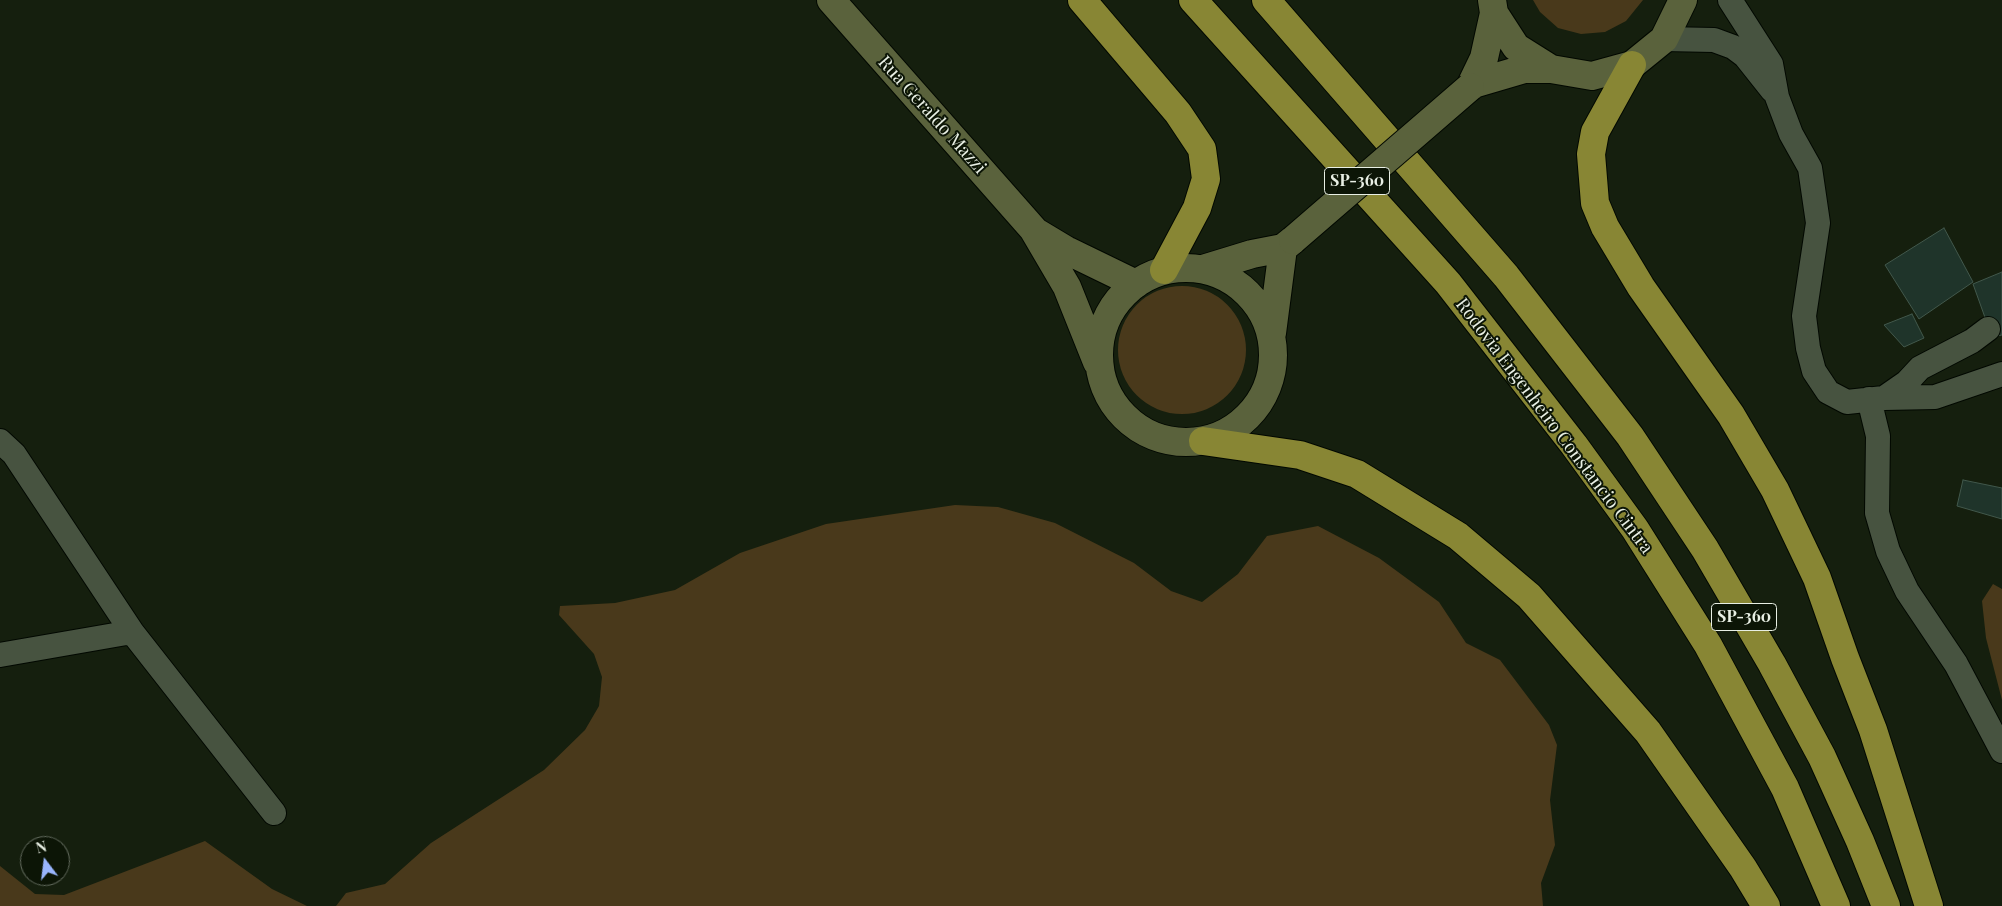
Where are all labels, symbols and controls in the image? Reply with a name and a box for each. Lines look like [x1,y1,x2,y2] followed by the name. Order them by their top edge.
[873,52,991,178] street label: Rua Geraldo Mazzi
[1324,168,1390,195] road number: SP-360
[1451,294,1657,558] street label: Rodovia Engenheiro Constancio Cintra
[1712,604,1776,630] road number: SP-360
[20,836,70,886] north arrow
[34,837,49,857] text: N

